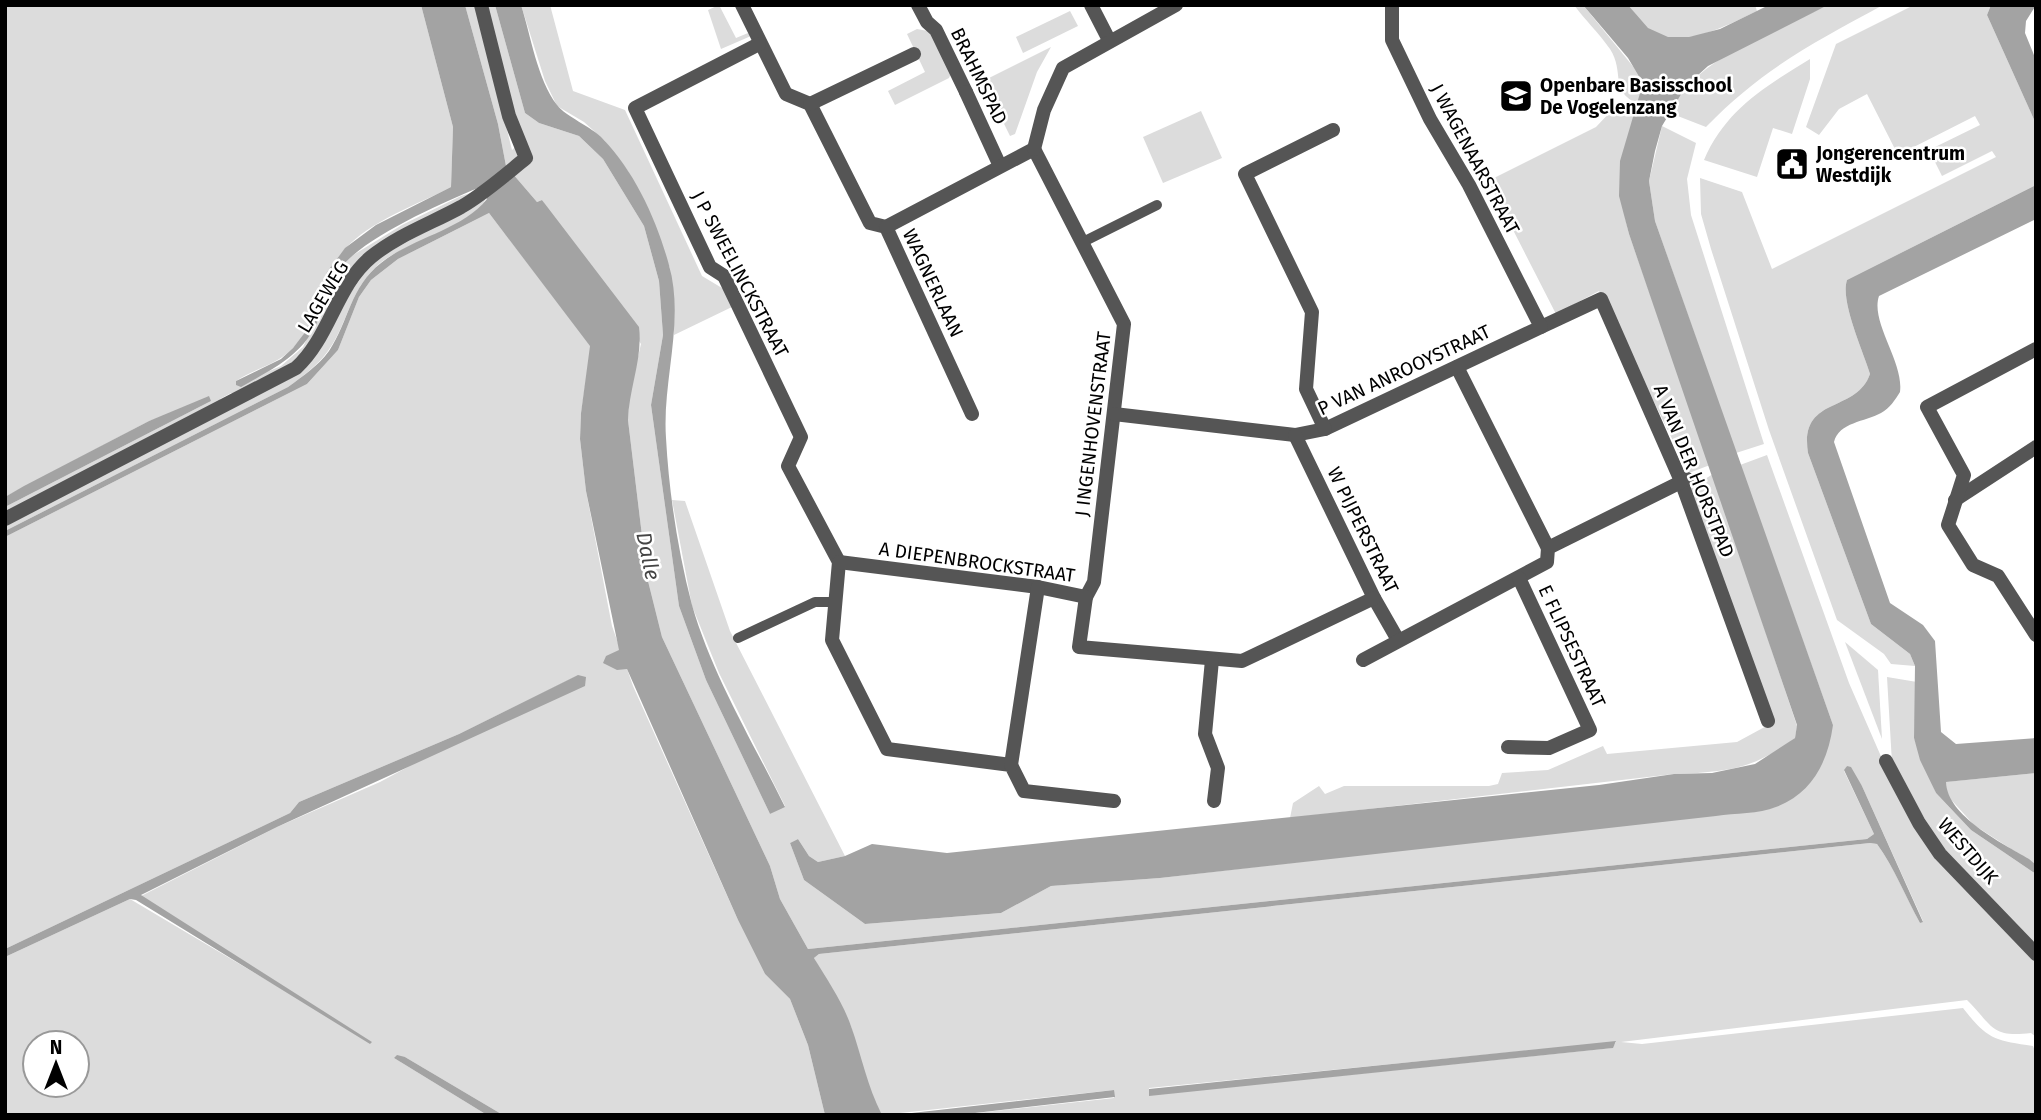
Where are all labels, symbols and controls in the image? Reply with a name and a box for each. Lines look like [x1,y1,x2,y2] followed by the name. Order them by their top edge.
[946,24,1012,128] street label: BRAHMSPAD
[1540,74,1732,119] place label: Openbare Basisschool De Vogelenzang
[1497,77,1535,115] school or university icon: Openbare Basisschool De Vogelenzang
[1426,80,1525,238] street label: J WAGENAARSTRAAT
[1815,142,1965,187] place label: Jongerencentrum Westdijk
[1773,145,1811,183] public building icon: Jongerencentrum Westdijk
[686,187,794,361] street label: J P SWEELINCKSTRAAT
[898,225,968,341] street label: WAGNERLAAN
[293,257,353,337] street label: LAGEWEG
[1314,320,1494,420] street label: P VAN ANROOYSTRAAT
[1070,330,1116,518] street label: J INGENHOVENSTRAAT
[1649,381,1739,561] street label: A VAN DER HORSTPAD
[1322,463,1404,597] street label: W PIJPERSTRAAT
[630,530,666,582] water label: Dalle
[878,537,1077,587] street label: A DIEPENBROCKSTRAAT
[1534,581,1610,711] street label: E FLIPSESTRAAT
[1933,813,2004,889] street label: WESTDIJK
[21,1029,91,1099] north arrow
[50,1036,62,1059] text: N

